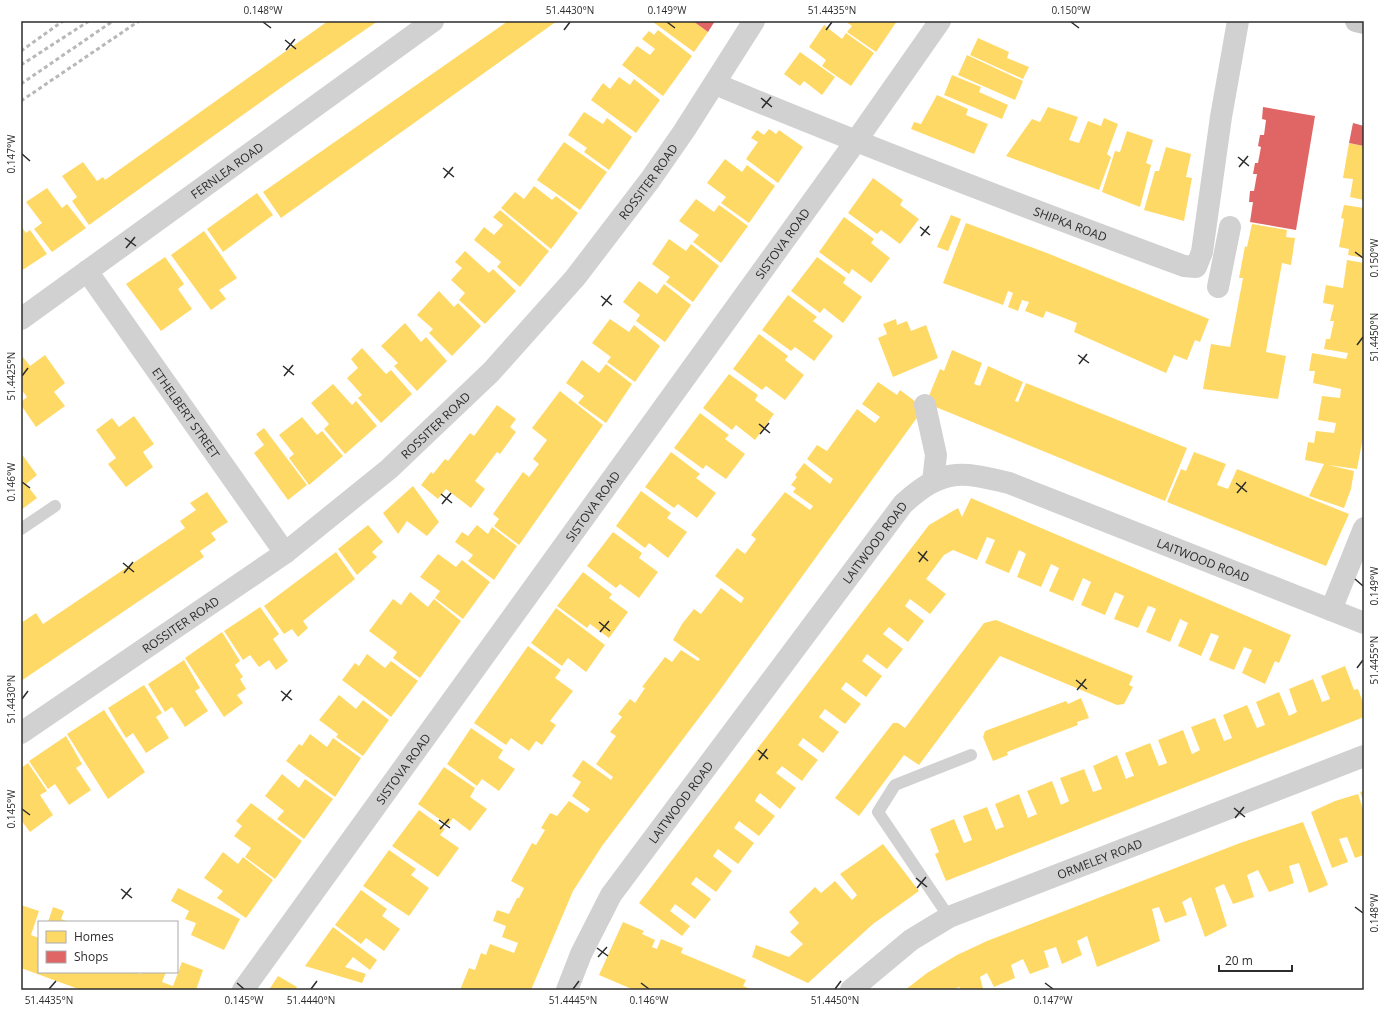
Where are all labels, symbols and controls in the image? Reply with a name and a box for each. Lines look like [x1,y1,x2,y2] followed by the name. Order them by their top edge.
[243,3,283,17] text: 0.148°W
[546,3,594,17] text: 51.4430°N
[647,3,687,17] text: 0.149°W
[808,3,856,17] text: 51.4435°N
[1051,3,1091,17] text: 0.150°W
[4,134,18,174] text: 0.147°W
[187,138,267,202] street label: FERNLEA ROAD
[614,140,681,223] street label: ROSSITER ROAD
[1031,202,1110,245] street label: SHIPKA ROAD
[751,204,813,282] street label: SISTOVA ROAD
[1367,238,1381,278] text: 0.150°W
[1367,313,1381,361] text: 51.4450°N
[4,352,18,400] text: 51.4425°N
[149,364,224,462] street label: ETHELBERT STREET
[397,388,474,462] street label: ROSSITER ROAD
[4,462,18,502] text: 0.146°W
[561,467,624,545] street label: SISTOVA ROAD
[838,498,911,587] street label: LAITWOOD ROAD
[1154,534,1252,586] street label: LAITWOOD ROAD
[1367,566,1381,606] text: 0.149°W
[138,592,223,657] street label: ROSSITER ROAD
[1367,636,1381,684] text: 51.4455°N
[4,675,18,723] text: 51.4430°N
[371,730,434,807] street label: SISTOVA ROAD
[644,757,717,846] street label: LAITWOOD ROAD
[4,789,18,829] text: 0.145°W
[1054,834,1145,883] street label: ORMELEY ROAD
[1367,893,1381,933] text: 0.148°W
[38,921,178,973] legend
[74,928,114,945] text: Homes
[1219,947,1292,973] scale bar
[74,948,109,965] text: Shops
[1225,952,1253,969] text: 20 m
[25,993,73,1007] text: 51.4435°N
[224,993,264,1007] text: 0.145°W
[287,993,335,1007] text: 51.4440°N
[549,993,597,1007] text: 51.4445°N
[629,993,669,1007] text: 0.146°W
[811,993,859,1007] text: 51.4450°N
[1033,993,1073,1007] text: 0.147°W

